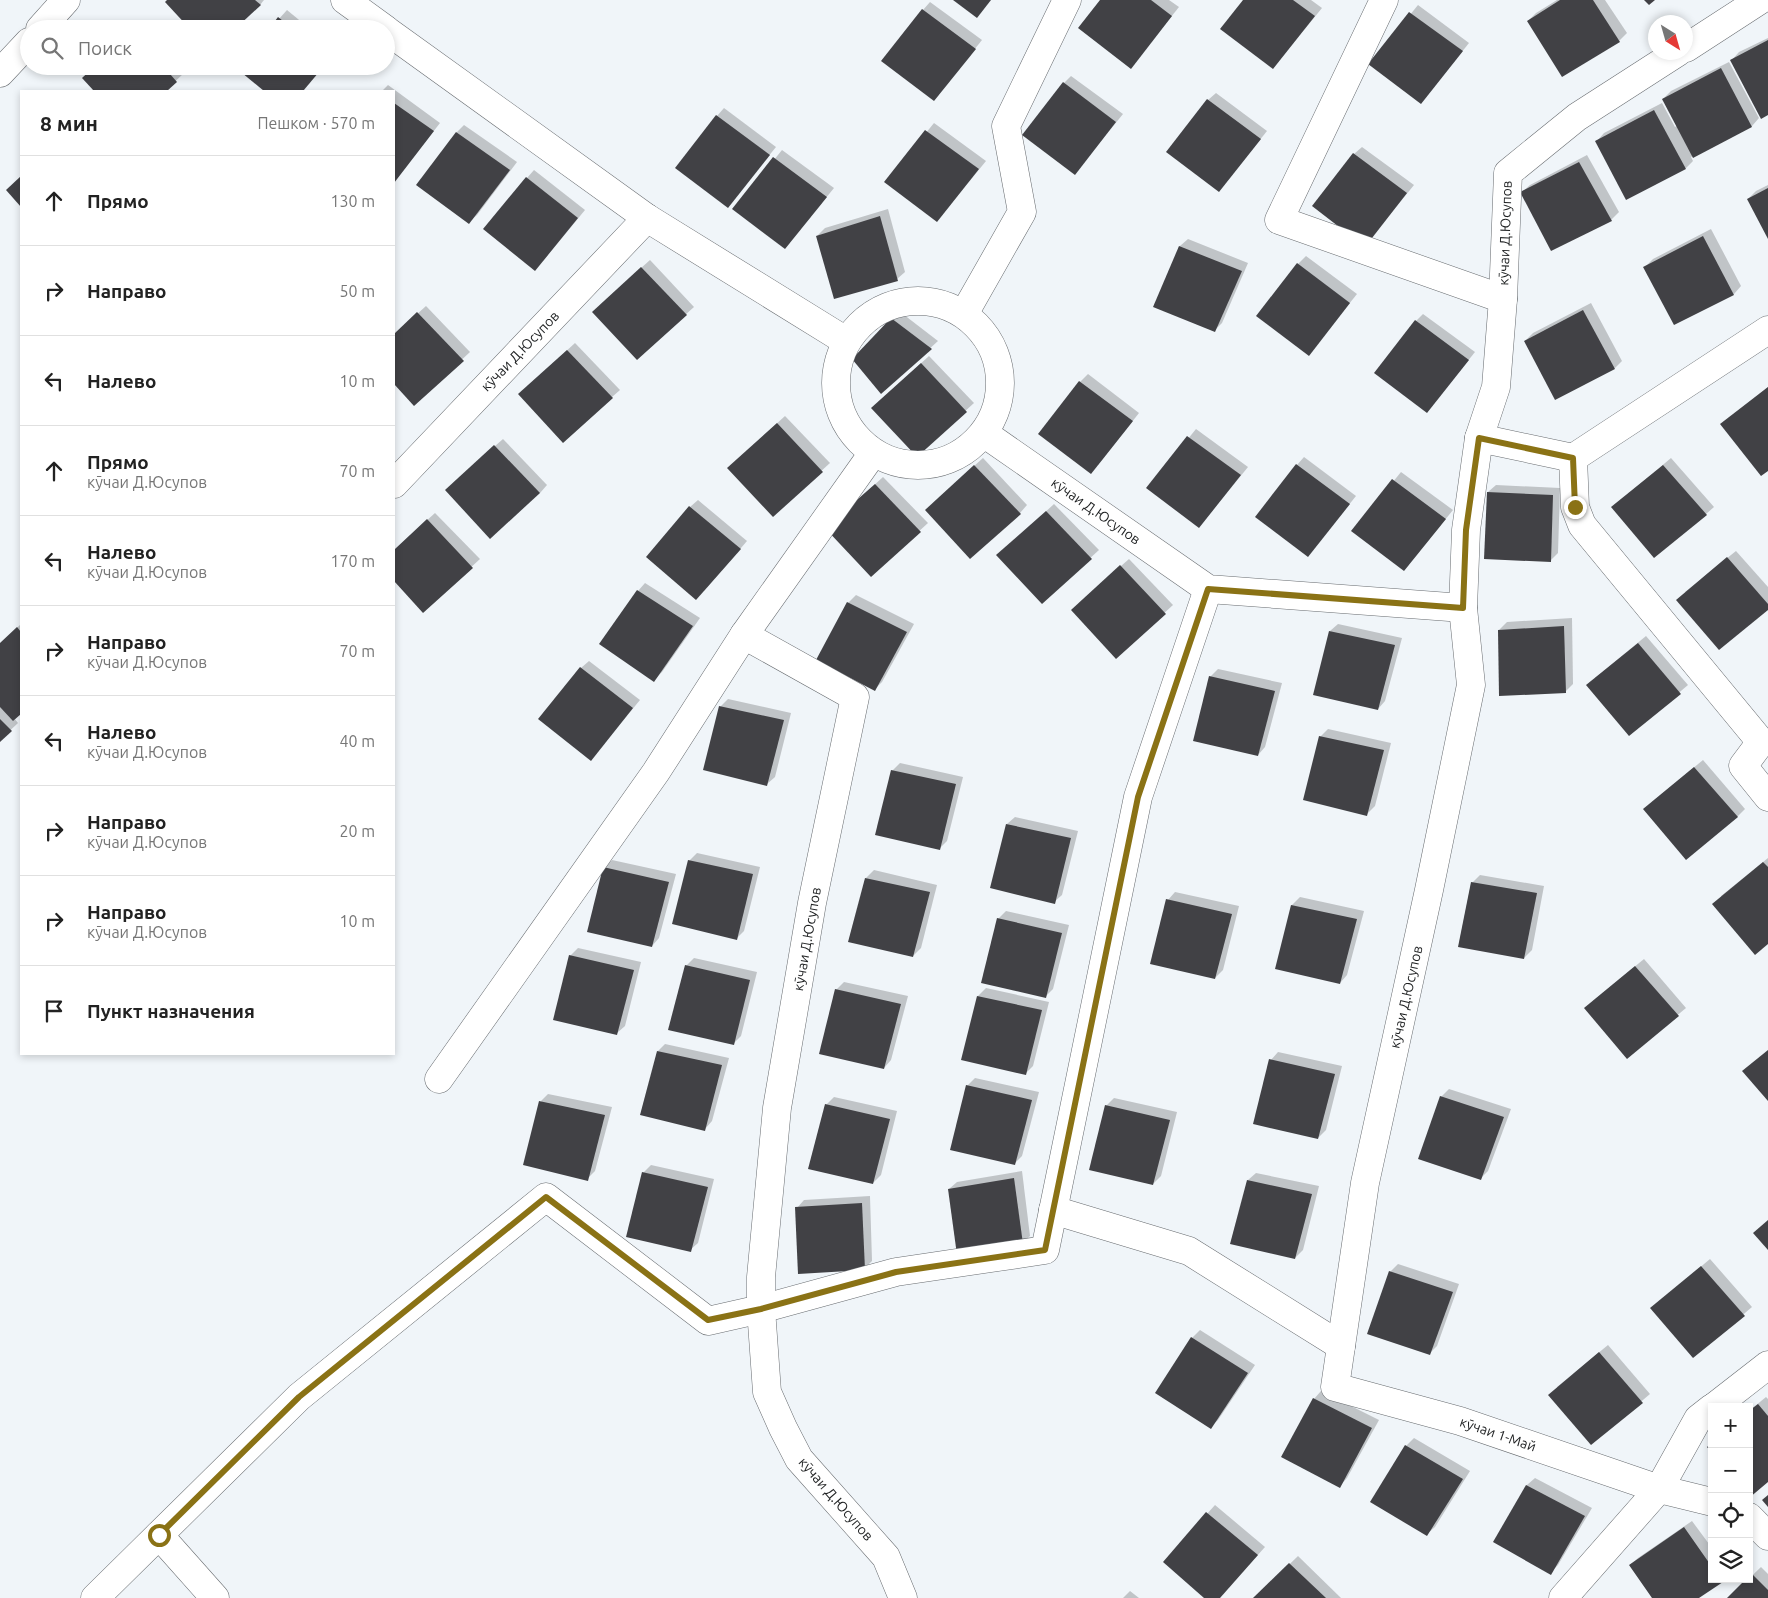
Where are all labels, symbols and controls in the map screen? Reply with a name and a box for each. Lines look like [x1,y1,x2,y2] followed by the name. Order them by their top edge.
[1648,15,1693,60] north arrow
[20,20,395,75] search box
[38,34,66,62] icon: search
[78,37,132,59] text: Поиск
[40,111,98,135] text: 8 мин
[257,114,375,132] text: Пешком · 570 m
[1495,180,1515,286] street label: кӯчаи Д.Юсупов
[40,187,68,215] icon: ahead
[87,190,149,212] text: Прямо
[330,192,375,210] text: 130 m
[40,277,68,305] icon: right
[87,280,167,302] text: Направо
[339,282,375,300] text: 50 m
[478,308,562,394] street label: кӯчаи Д.Юсупов
[40,367,68,395] icon: left
[87,370,156,392] text: Налево
[339,372,375,390] text: 10 m
[87,451,149,473] text: Прямо
[40,457,68,485] icon: ahead
[339,462,375,480] text: 70 m
[87,473,207,491] text: кӯчаи Д.Юсупов
[1048,474,1144,548] street label: кӯчаи Д.Юсупов
[1564,496,1587,519] route end
[87,541,156,563] text: Налево
[40,547,68,575] icon: left
[330,552,375,570] text: 170 m
[87,563,207,581] text: кӯчаи Д.Юсупов
[87,631,167,653] text: Направо
[40,637,68,665] icon: right
[339,642,375,660] text: 70 m
[87,653,207,671] text: кӯчаи Д.Юсупов
[87,721,156,743] text: Налево
[40,727,68,755] icon: left
[339,732,375,750] text: 40 m
[87,743,207,761] text: кӯчаи Д.Юсупов
[87,811,167,833] text: Направо
[40,817,68,845] icon: right
[339,822,375,840] text: 20 m
[87,833,207,851] text: кӯчаи Д.Юсупов
[790,886,824,992] street label: кӯчаи Д.Юсупов
[87,901,167,923] text: Направо
[40,907,68,935] icon: right
[339,912,375,930] text: 10 m
[87,923,207,941] text: кӯчаи Д.Юсупов
[1386,944,1426,1050] street label: кӯчаи Д.Юсупов
[40,997,68,1025] icon: arrive
[87,1000,255,1022] text: Пункт назначения
[1708,1403,1753,1583] map controls
[1708,1403,1753,1448] button: +
[1458,1413,1538,1455] street label: кӯчаи 1-Май
[1708,1448,1753,1493] button: −
[795,1454,877,1544] street label: кӯчаи Д.Юсупов
[1708,1493,1753,1538] button: locate
[148,1524,171,1547] route start
[1708,1538,1753,1583] button: layers

